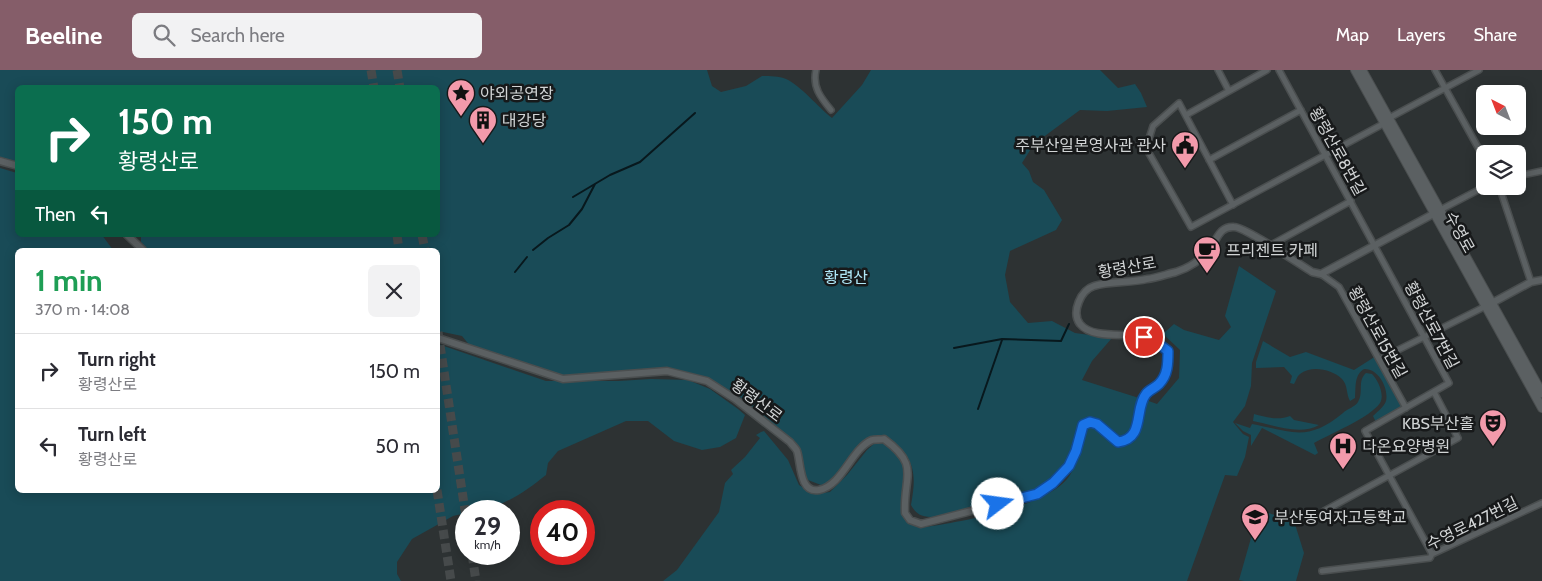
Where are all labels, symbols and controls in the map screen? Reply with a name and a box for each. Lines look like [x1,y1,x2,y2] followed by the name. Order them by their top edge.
[132,13,482,58] search box
[25,21,102,50] text: Beeline
[150,21,178,49] icon: search
[190,24,285,47] text: Search here
[1336,24,1369,46] text: Map
[1397,24,1446,46] text: Layers
[1474,24,1517,46] text: Share
[446,78,476,117] place icon: 야외공연장
[480,84,554,103] place label: 야외공연장
[1476,85,1526,135] north arrow
[1476,85,1526,195] map controls
[118,100,213,143] text: 150 m
[1305,104,1370,199] street label: 황령산로8번길
[35,105,100,170] icon: right
[468,105,498,144] building icon: 대강당
[502,111,546,130] place label: 대강당
[1170,130,1200,169] public building icon: 주부산일본영사관 관사
[1015,136,1166,155] place label: 주부산일본영사관 관사
[1476,145,1526,195] button: layers
[118,148,199,175] text: 황령산로
[86,200,114,228] icon: left
[35,203,76,226] text: Then
[1441,208,1479,256] street label: 수영로
[1192,235,1222,274] cafe icon: 프리젠트 카페
[1226,241,1318,260] place label: 프리젠트 카페
[1096,253,1158,282] street label: 황령산로
[35,262,103,299] text: 1 min
[368,265,420,317] button: close
[824,268,868,287] park label: 황령산
[1401,278,1463,372] street label: 황령산로7번길
[1344,283,1411,382] street label: 황령산로15번길
[35,300,130,319] text: 370 m · 14:08
[1123,316,1165,358] pin
[1130,323,1158,351] icon: arrive
[78,348,156,371] text: Turn right
[35,357,63,385] icon: right
[369,360,420,383] text: 150 m
[78,375,137,394] text: 황령산로
[727,375,786,426] street label: 황령산로
[1478,408,1508,447] theatre icon: KBS부산홀
[1402,414,1474,433] place label: KBS부산홀
[78,423,146,446] text: Turn left
[1328,431,1358,470] hospital icon: 다온요양병원
[35,432,63,460] icon: left
[376,435,420,458] text: 50 m
[1362,437,1450,456] place label: 다온요양병원
[78,450,137,469] text: 황령산로
[971,477,1023,529] position arrow
[1423,493,1521,554] street label: 수영로427번길
[530,500,595,565] speed limit sign: 40
[1240,502,1270,541] school or university icon: 부산동여자고등학교
[1274,508,1406,527] place label: 부산동여자고등학교
[474,511,501,541] text: 29
[474,537,501,552] text: km/h

